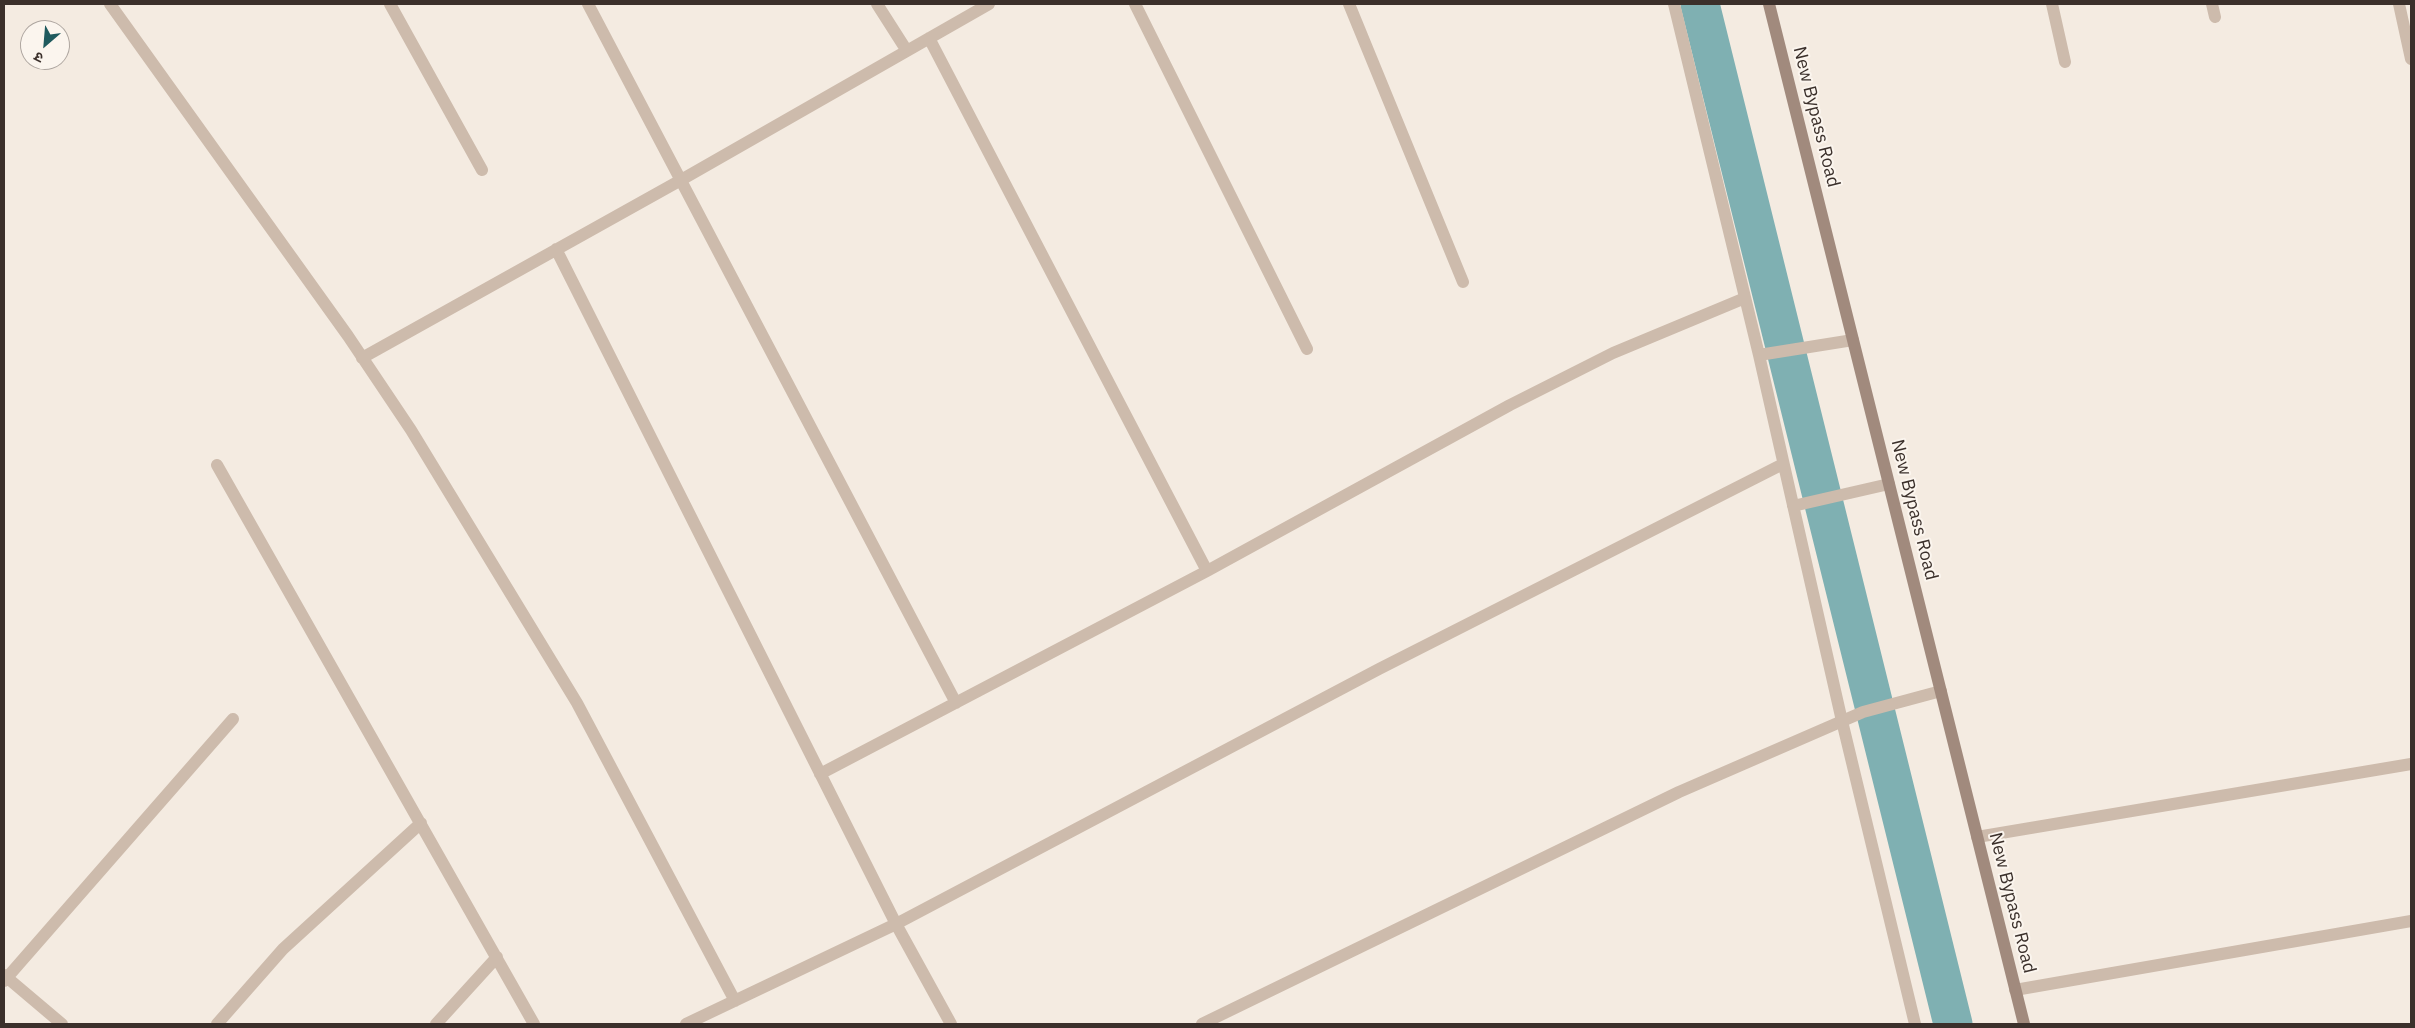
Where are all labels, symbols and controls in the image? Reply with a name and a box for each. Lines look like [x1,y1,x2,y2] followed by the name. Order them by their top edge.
[20,20,70,70] north arrow
[1788,44,1844,190] street label: New Bypass Road
[31,48,46,67] text: उ
[1886,437,1942,583] street label: New Bypass Road
[1984,830,2040,976] street label: New Bypass Road

